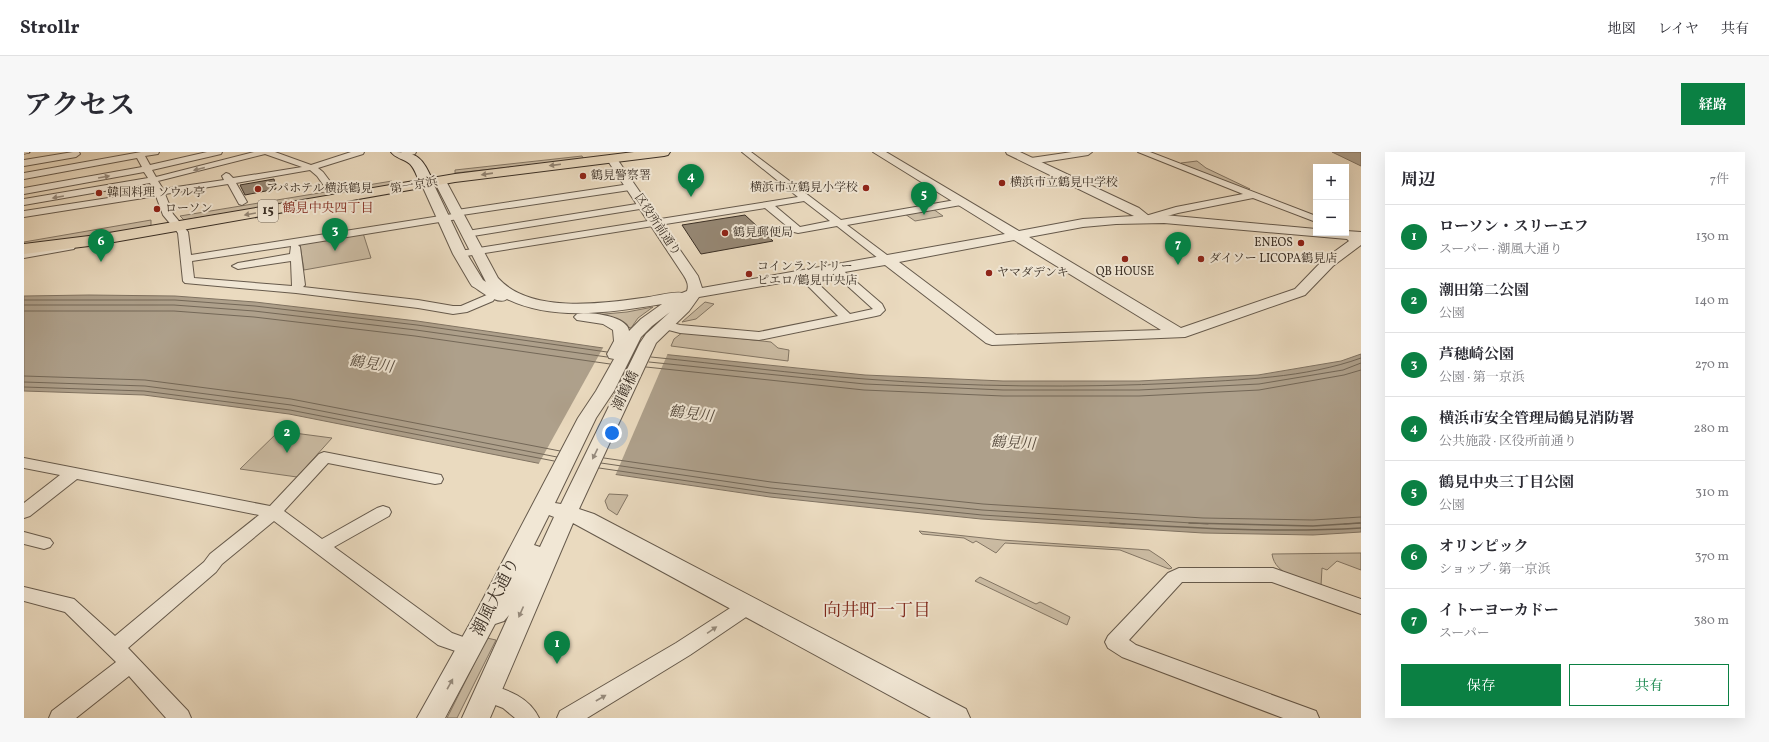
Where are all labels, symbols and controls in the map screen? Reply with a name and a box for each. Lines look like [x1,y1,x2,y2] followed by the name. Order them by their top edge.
[20,15,80,41] text: Strollr
[1608,20,1636,39] text: 地図
[1658,20,1699,39] text: レイヤ
[1721,20,1749,39] text: 共有
[1681,83,1745,125] button: 経路
[24,87,135,126] text: アクセス
[549,162,562,169] one-way arrow
[678,164,704,197] pin: 4
[1313,164,1349,236] map controls
[1313,164,1349,200] button: +
[193,166,205,172] one-way arrow
[591,168,651,184] place label: 鶴見警察署
[1401,169,1435,192] text: 周辺
[481,171,493,177] one-way arrow
[578,171,588,181] marker: 鶴見警察署
[1710,171,1729,189] text: 7件
[98,173,110,179] one-way arrow
[389,174,439,198] street label: 第一京浜
[1010,175,1118,191] place label: 横浜市立鶴見中学校
[997,178,1007,188] marker: 横浜市立鶴見中学校
[750,180,858,196] place label: 横浜市立鶴見小学校
[266,181,372,197] place label: アパホテル横浜鶴見
[911,182,937,215] pin: 5
[861,183,871,193] marker: 横浜市立鶴見小学校
[253,184,263,194] marker: アパホテル横浜鶴見
[107,185,205,201] place label: 韓国料理 ソウル亭
[94,188,104,198] marker: 韓国料理 ソウル亭
[630,191,684,259] street label: 区役所前通り
[52,194,64,200] one-way arrow
[258,200,278,222] road number: 15
[282,200,374,218] district label: 鶴見中央四丁目
[1313,200,1349,236] button: −
[165,201,213,217] place label: ローソン
[152,204,162,214] marker: ローソン
[244,211,256,217] one-way arrow
[1439,217,1588,238] text: ローソン・スリーエフ
[322,218,348,251] pin: 3
[733,225,793,241] place label: 鶴見郵便局
[720,228,730,238] marker: 鶴見郵便局
[1411,228,1417,246] text: 1
[1696,228,1729,246] text: 130 m
[88,229,114,262] pin: 6
[1165,232,1191,265] pin: 7
[1254,235,1293,251] place label: ENEOS
[1296,238,1306,248] marker: ENEOS
[1439,241,1562,259] text: スーパー · 潮風大通り
[1209,251,1337,267] place label: ダイソー LICOPA鶴見店
[1120,254,1130,264] marker: QB HOUSE
[1196,254,1206,264] marker: ダイソー LICOPA鶴見店
[757,259,857,289] place label: コインランドリー ピエロ/鶴見中央店
[1096,264,1154,280] place label: QB HOUSE
[997,265,1069,281] place label: ヤマダデンキ
[984,268,994,278] marker: ヤマダデンキ
[744,269,754,279] marker: コインランドリー ピエロ/鶴見中央店
[1439,281,1529,302] text: 潮田第二公園
[1411,292,1417,310] text: 2
[1695,292,1729,310] text: 140 m
[1439,305,1465,323] text: 公園
[1439,345,1514,366] text: 芦穂崎公園
[347,351,397,379] water label: 鶴見川
[1411,356,1417,374] text: 3
[1695,356,1729,374] text: 270 m
[608,368,644,414] street label: 潮鶴橋
[1439,369,1525,387] text: 公園 · 第一京浜
[667,402,717,428] water label: 鶴見川
[1439,409,1634,430] text: 横浜市安全管理局鶴見消防署
[274,420,300,453] pin: 2
[1410,420,1418,438] text: 4
[1693,420,1729,438] text: 280 m
[602,423,622,443] your location
[990,432,1038,456] water label: 鶴見川
[1439,433,1577,451] text: 公共施設 · 区役所前通り
[592,449,598,460] one-way arrow
[1439,473,1574,494] text: 鶴見中央三丁目公園
[1411,484,1417,502] text: 5
[1695,484,1729,502] text: 310 m
[1439,497,1465,515] text: 公園
[1439,537,1528,558] text: オリンピック
[1410,548,1418,566] text: 6
[1695,548,1729,566] text: 370 m
[466,554,526,640] street label: 潮風大通り
[1439,561,1551,579] text: ショップ · 第一京浜
[823,599,931,624] district label: 向井町一丁目
[1439,601,1559,622] text: イトーヨーカドー
[518,606,524,618] one-way arrow
[1411,612,1417,630] text: 7
[1694,612,1729,630] text: 380 m
[1439,625,1490,643] text: スーパー
[707,626,717,634] one-way arrow
[544,631,570,664] pin: 1
[1401,664,1561,706] button: 保存
[1569,664,1729,706] button: 共有
[446,678,453,690] one-way arrow
[595,695,607,702] one-way arrow

